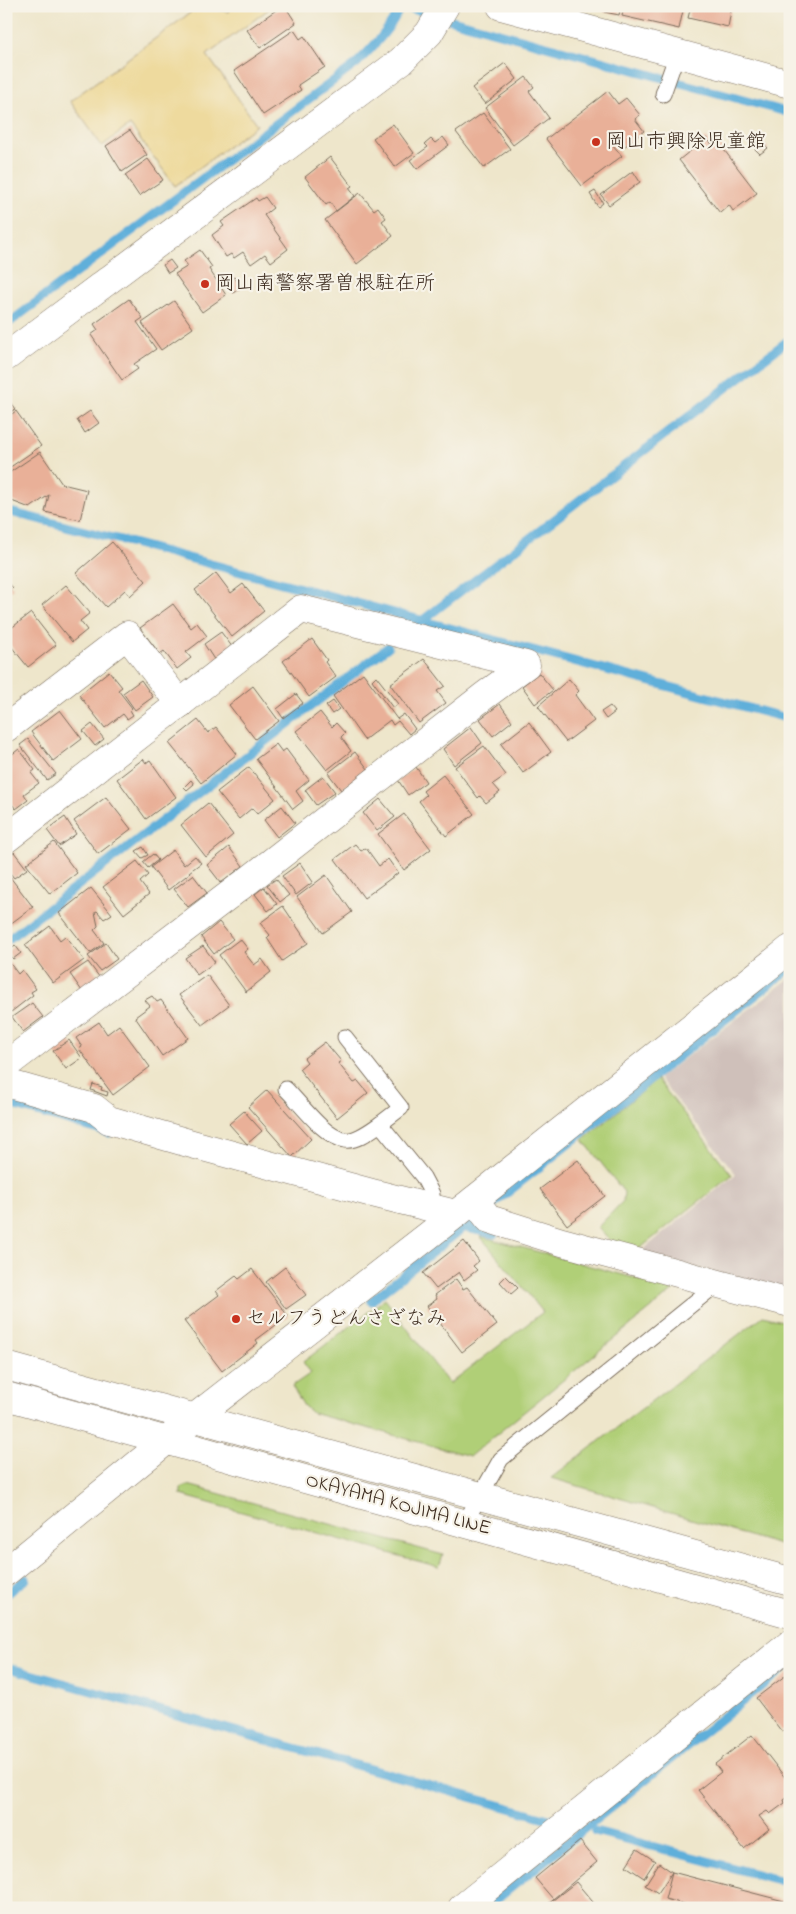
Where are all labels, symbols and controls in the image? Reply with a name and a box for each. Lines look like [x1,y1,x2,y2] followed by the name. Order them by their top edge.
[606,128,766,157] place label: 岡山市興除児童館
[590,136,602,148] marker: 岡山市興除児童館
[215,270,435,299] place label: 岡山南警察署曽根駐在所
[199,278,211,290] marker: 岡山南警察署曽根駐在所
[246,1305,446,1334] place label: セルフうどんさざなみ
[230,1313,242,1325] marker: セルフうどんさざなみ
[302,1466,494,1544] street label: OKAYAMA KOJIMA LINE

